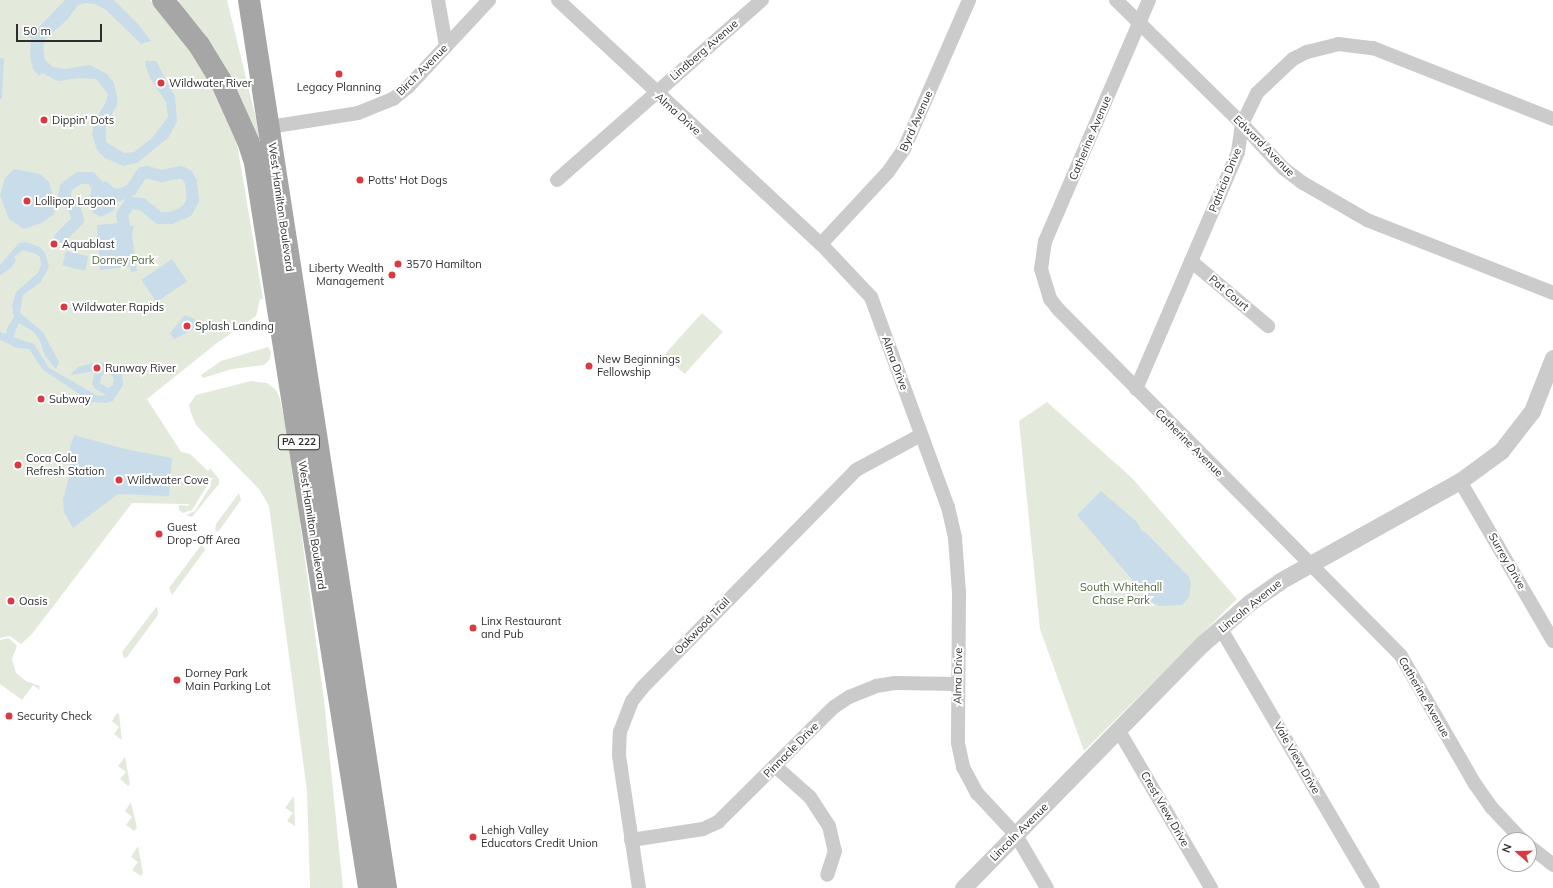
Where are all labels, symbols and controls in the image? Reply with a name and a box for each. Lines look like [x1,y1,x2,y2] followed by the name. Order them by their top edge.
[18,16,104,42] scale bar
[667,17,741,83] street label: Lindberg Avenue
[23,23,51,38] text: 50 m
[394,42,450,98] street label: Birch Avenue
[334,69,344,79] marker: Legacy Planning
[169,76,252,90] place label: Wildwater River
[156,78,166,88] marker: Wildwater River
[297,80,381,94] place label: Legacy Planning
[897,89,935,153] street label: Byrd Avenue
[653,90,703,138] street label: Alma Drive
[1066,94,1114,182] street label: Catherine Avenue
[52,113,114,127] place label: Dippin' Dots
[1231,113,1297,179] street label: Edward Avenue
[39,115,49,125] marker: Dippin' Dots
[265,141,297,273] street label: West Hamilton Boulevard
[1206,146,1244,214] street label: Patricia Drive
[368,173,447,187] place label: Potts' Hot Dogs
[355,175,365,185] marker: Potts' Hot Dogs
[35,194,116,208] place label: Lollipop Lagoon
[22,196,32,206] marker: Lollipop Lagoon
[62,237,115,251] place label: Aquablast
[49,239,59,249] marker: Aquablast
[92,253,154,267] park label: Dorney Park
[406,257,482,271] place label: 3570 Hamilton
[393,259,403,269] marker: 3570 Hamilton
[309,262,384,288] place label: Liberty Wealth Management
[387,270,397,280] marker: Liberty Wealth Management
[1206,272,1252,314] street label: Pat Court
[72,300,164,314] place label: Wildwater Rapids
[59,302,69,312] marker: Wildwater Rapids
[195,319,274,333] place label: Splash Landing
[182,321,192,331] marker: Splash Landing
[879,334,911,392] street label: Alma Drive
[597,353,680,379] place label: New Beginnings Fellowship
[105,361,176,375] place label: Runway River
[584,361,594,371] marker: New Beginnings Fellowship
[92,363,102,373] marker: Runway River
[49,392,91,406] place label: Subway
[36,394,46,404] marker: Subway
[1152,406,1226,480] street label: Catherine Avenue
[277,434,321,450] road number: PA 222
[26,452,104,478] place label: Coca Cola Refresh Station
[13,460,23,470] marker: Coca Cola Refresh Station
[295,460,329,590] street label: West Hamilton Boulevard
[127,473,209,487] place label: Wildwater Cove
[114,475,124,485] marker: Wildwater Cove
[167,521,240,547] place label: Guest Drop-Off Area
[154,529,164,539] marker: Guest Drop-Off Area
[1486,531,1528,591] street label: Surrey Drive
[1216,577,1284,635] street label: Lincoln Avenue
[1080,581,1162,607] park label: South Whitehall Chase Park
[19,594,48,608] place label: Oasis
[672,595,732,657] street label: Oakwood Trail
[6,596,16,606] marker: Oasis
[481,615,561,641] place label: Linx Restaurant and Pub
[468,623,478,633] marker: Linx Restaurant and Pub
[951,648,965,704] street label: Alma Drive
[1396,655,1452,739] street label: Catherine Avenue
[185,667,271,693] place label: Dorney Park Main Parking Lot
[172,675,182,685] marker: Dorney Park Main Parking Lot
[17,709,92,723] place label: Security Check
[4,711,14,721] marker: Security Check
[761,720,821,780] street label: Pinnacle Drive
[1271,720,1323,796] street label: Vale View Drive
[1138,769,1192,849] street label: Crest View Drive
[987,800,1051,864] street label: Lincoln Avenue
[481,824,598,850] place label: Lehigh Valley Educators Credit Union
[468,832,478,842] marker: Lehigh Valley Educators Credit Union
[1497,832,1537,872] north arrow
[1499,842,1515,855] text: N

